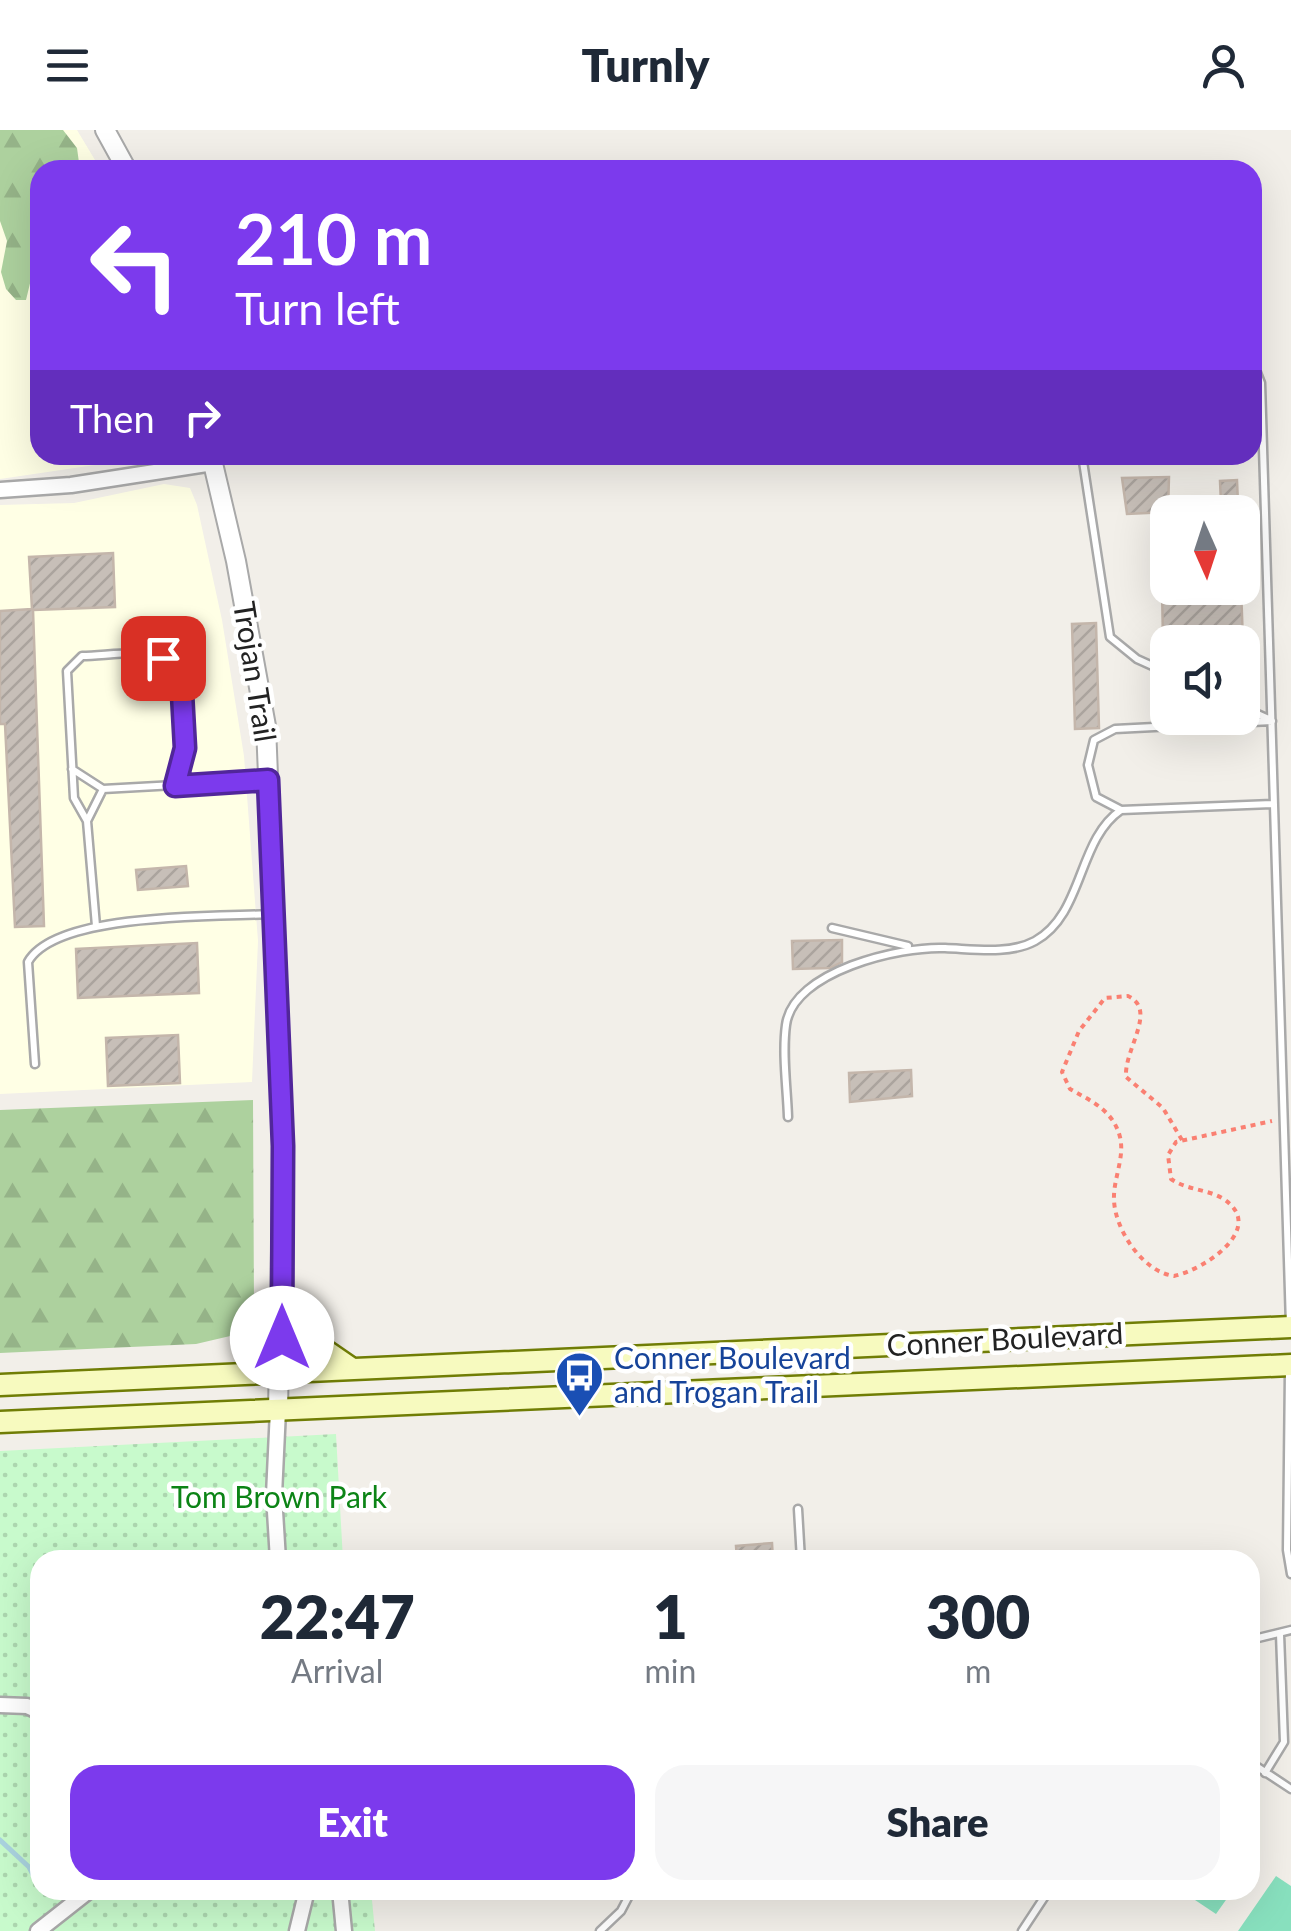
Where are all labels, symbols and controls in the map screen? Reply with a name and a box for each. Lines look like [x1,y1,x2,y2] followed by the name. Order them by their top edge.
[40,38,95,93] icon: menu
[581,38,710,92] text: Turnly
[1196,38,1251,93] icon: person
[235,196,432,280] text: 210 m
[70,200,200,330] icon: left
[235,281,400,335] text: Turn left
[175,390,230,445] icon: right
[70,395,155,441] text: Then
[1150,495,1260,605] north arrow
[1150,495,1260,735] map controls
[227,599,285,744] street label: Trojan Trail
[121,616,206,701] pin
[1150,625,1260,735] button: sound
[136,631,191,686] icon: arrive
[230,1286,334,1390] position arrow
[886,1314,1124,1362] street label: Conner Boulevard
[614,1339,851,1409] place label: Conner Boulevard and Trogan Trail
[553,1350,605,1418] bus stop icon: Conner Boulevard and Trogan Trail
[171,1478,388,1514] park label: Tom Brown Park
[260,1580,415,1652] text: 22:47
[653,1580,688,1652] text: 1
[926,1580,1030,1652] text: 300
[291,1651,383,1690] text: Arrival
[644,1651,696,1690] text: min
[965,1651,991,1690] text: m
[70,1765,635,1880] button: Exit
[655,1765,1220,1880] button: Share

